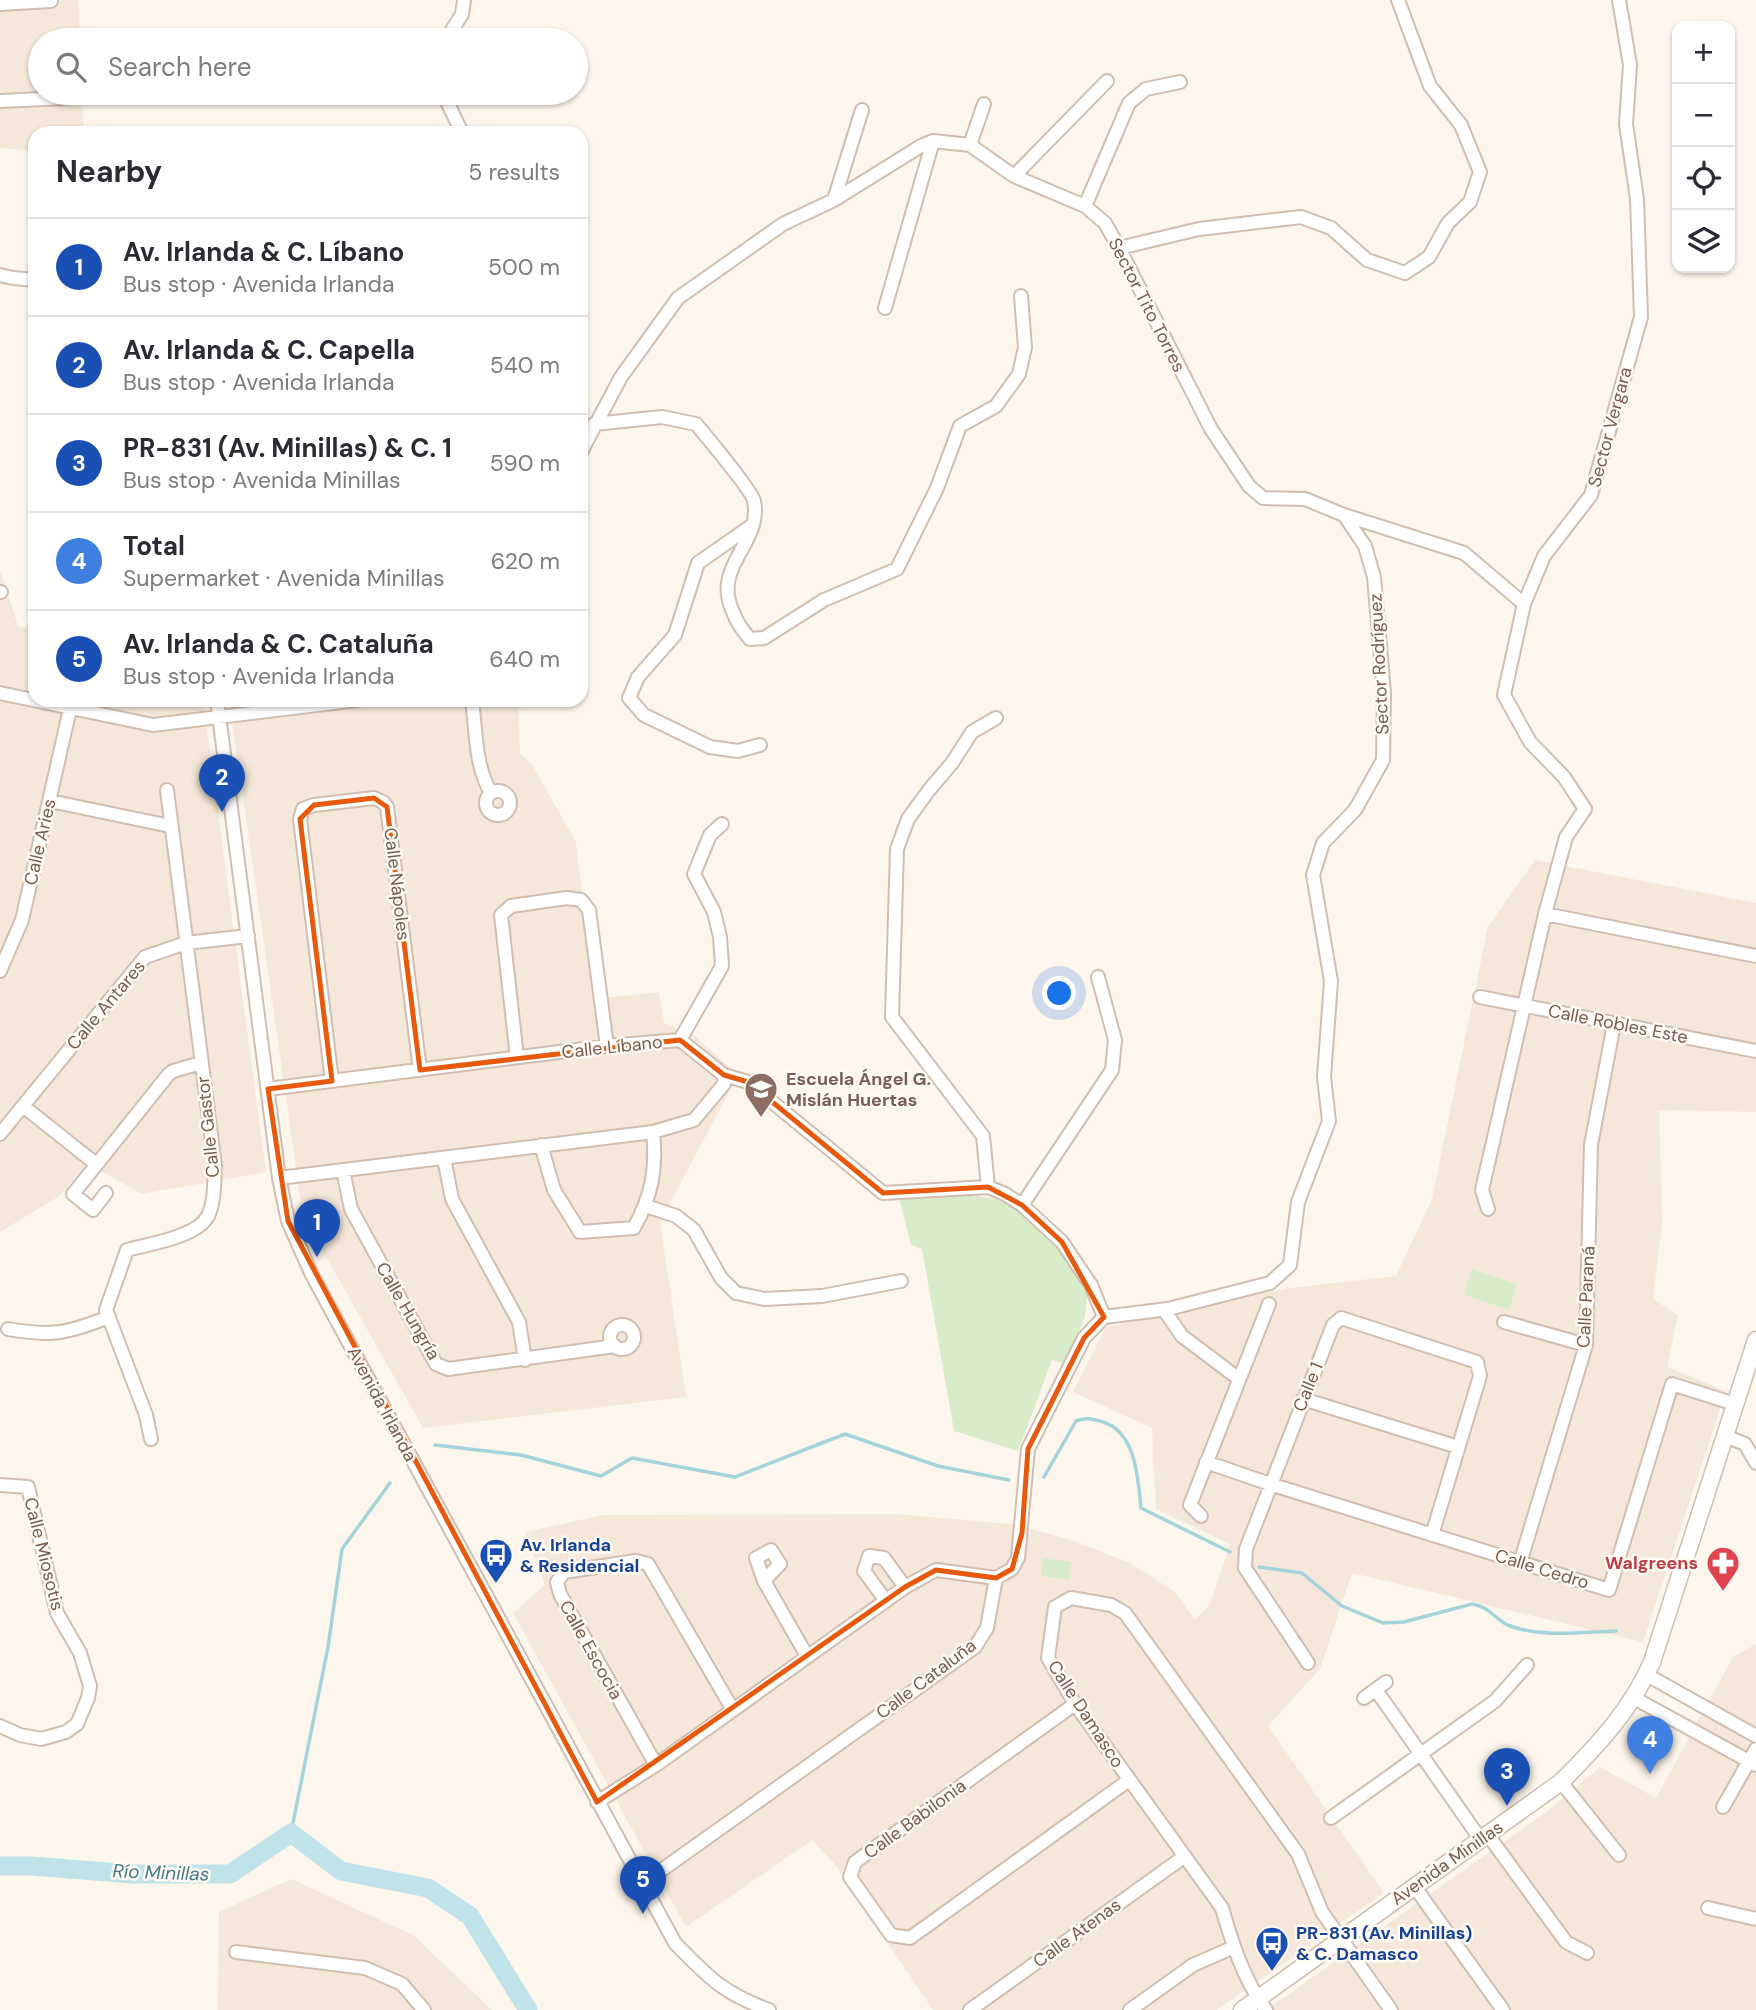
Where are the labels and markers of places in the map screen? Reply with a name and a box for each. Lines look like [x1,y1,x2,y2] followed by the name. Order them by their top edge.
[199,754,245,812] pin: 2
[786,1067,931,1112] place label: Escuela Ángel G. Mislán Huertas
[742,1070,780,1119] school or university icon: Escuela Ángel G. Mislán Huertas
[294,1199,340,1257] pin: 1
[520,1533,639,1578] place label: Av. Irlanda & Residencial
[477,1536,515,1585] bus stop icon: Av. Irlanda & Residencial
[1704,1544,1742,1593] pharmacy icon: Walgreens
[1605,1551,1698,1575] place label: Walgreens
[1627,1716,1673,1774] pin: 4
[1484,1748,1530,1806] pin: 3
[620,1856,666,1914] pin: 5
[1296,1921,1472,1966] place label: PR-831 (Av. Minillas) & C. Damasco
[1253,1924,1291,1973] bus stop icon: PR-831 (Av. Minillas) & C. Damasco

